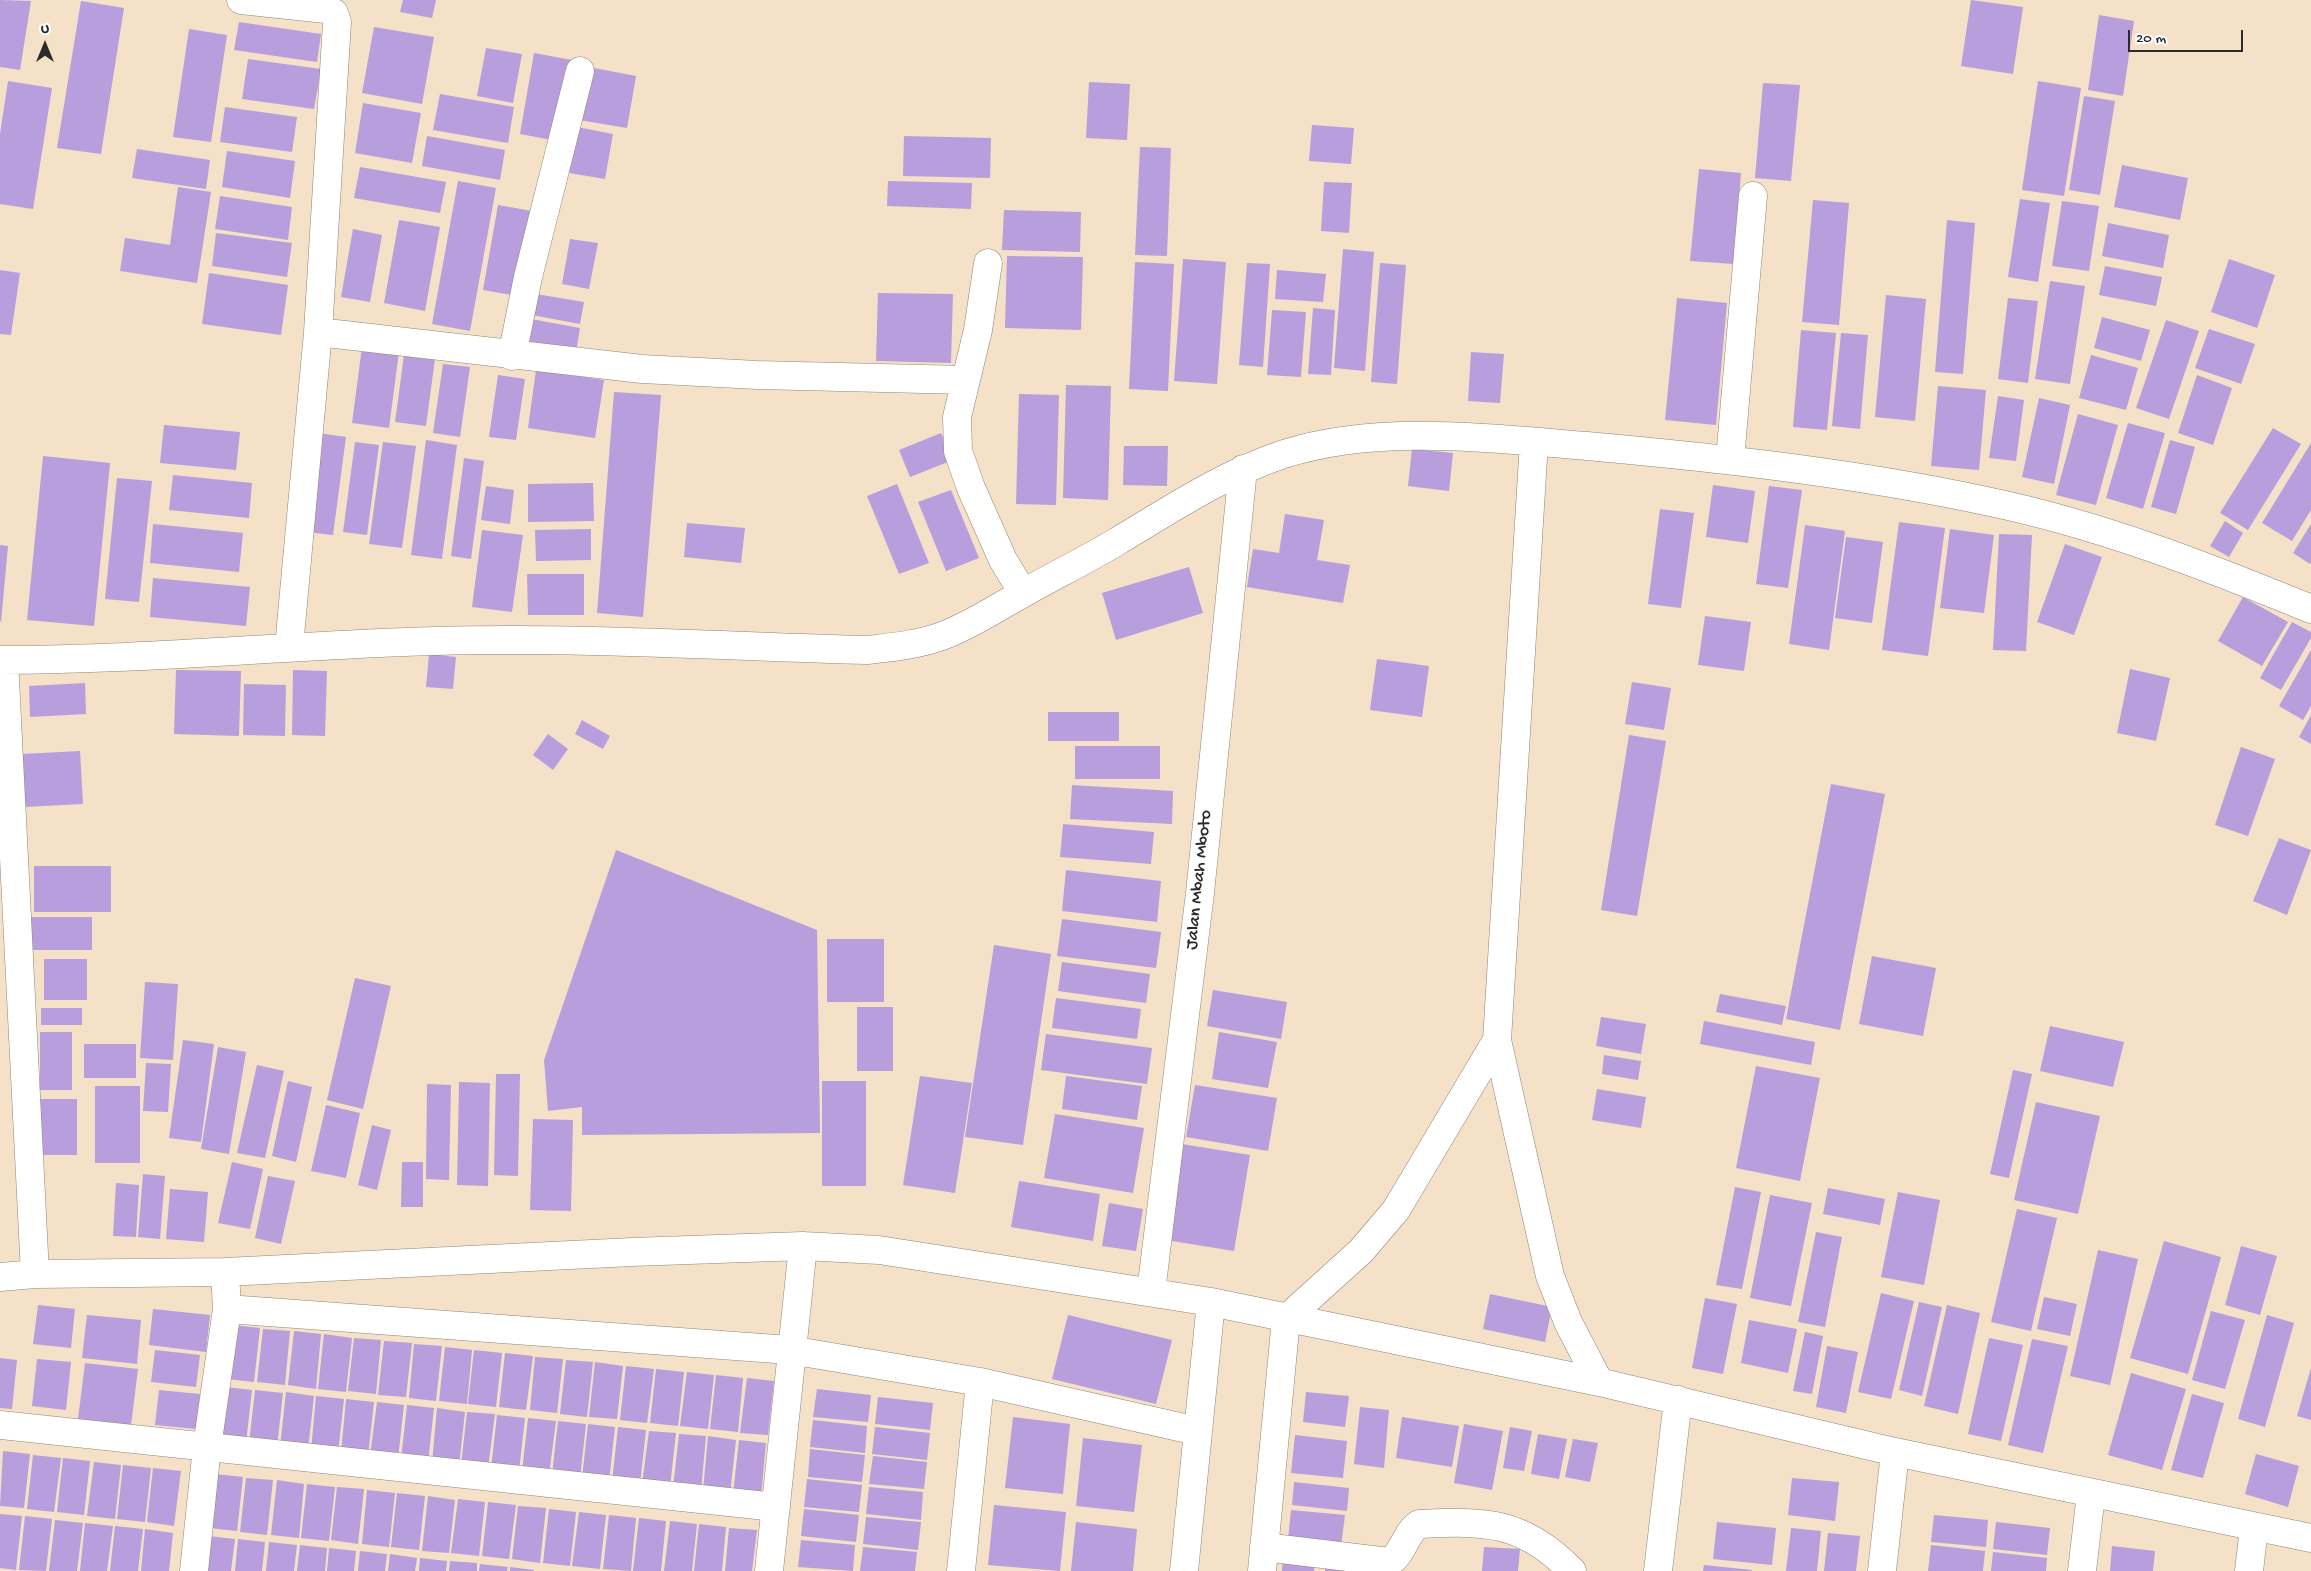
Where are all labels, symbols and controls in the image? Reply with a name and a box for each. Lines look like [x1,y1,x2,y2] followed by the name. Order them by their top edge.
[20,20,70,70] north arrow
[2131,20,2246,52] scale bar
[41,21,49,38] text: U
[2136,30,2166,48] text: 20 m
[1182,809,1218,951] street label: Jalan Mbah Mboto

